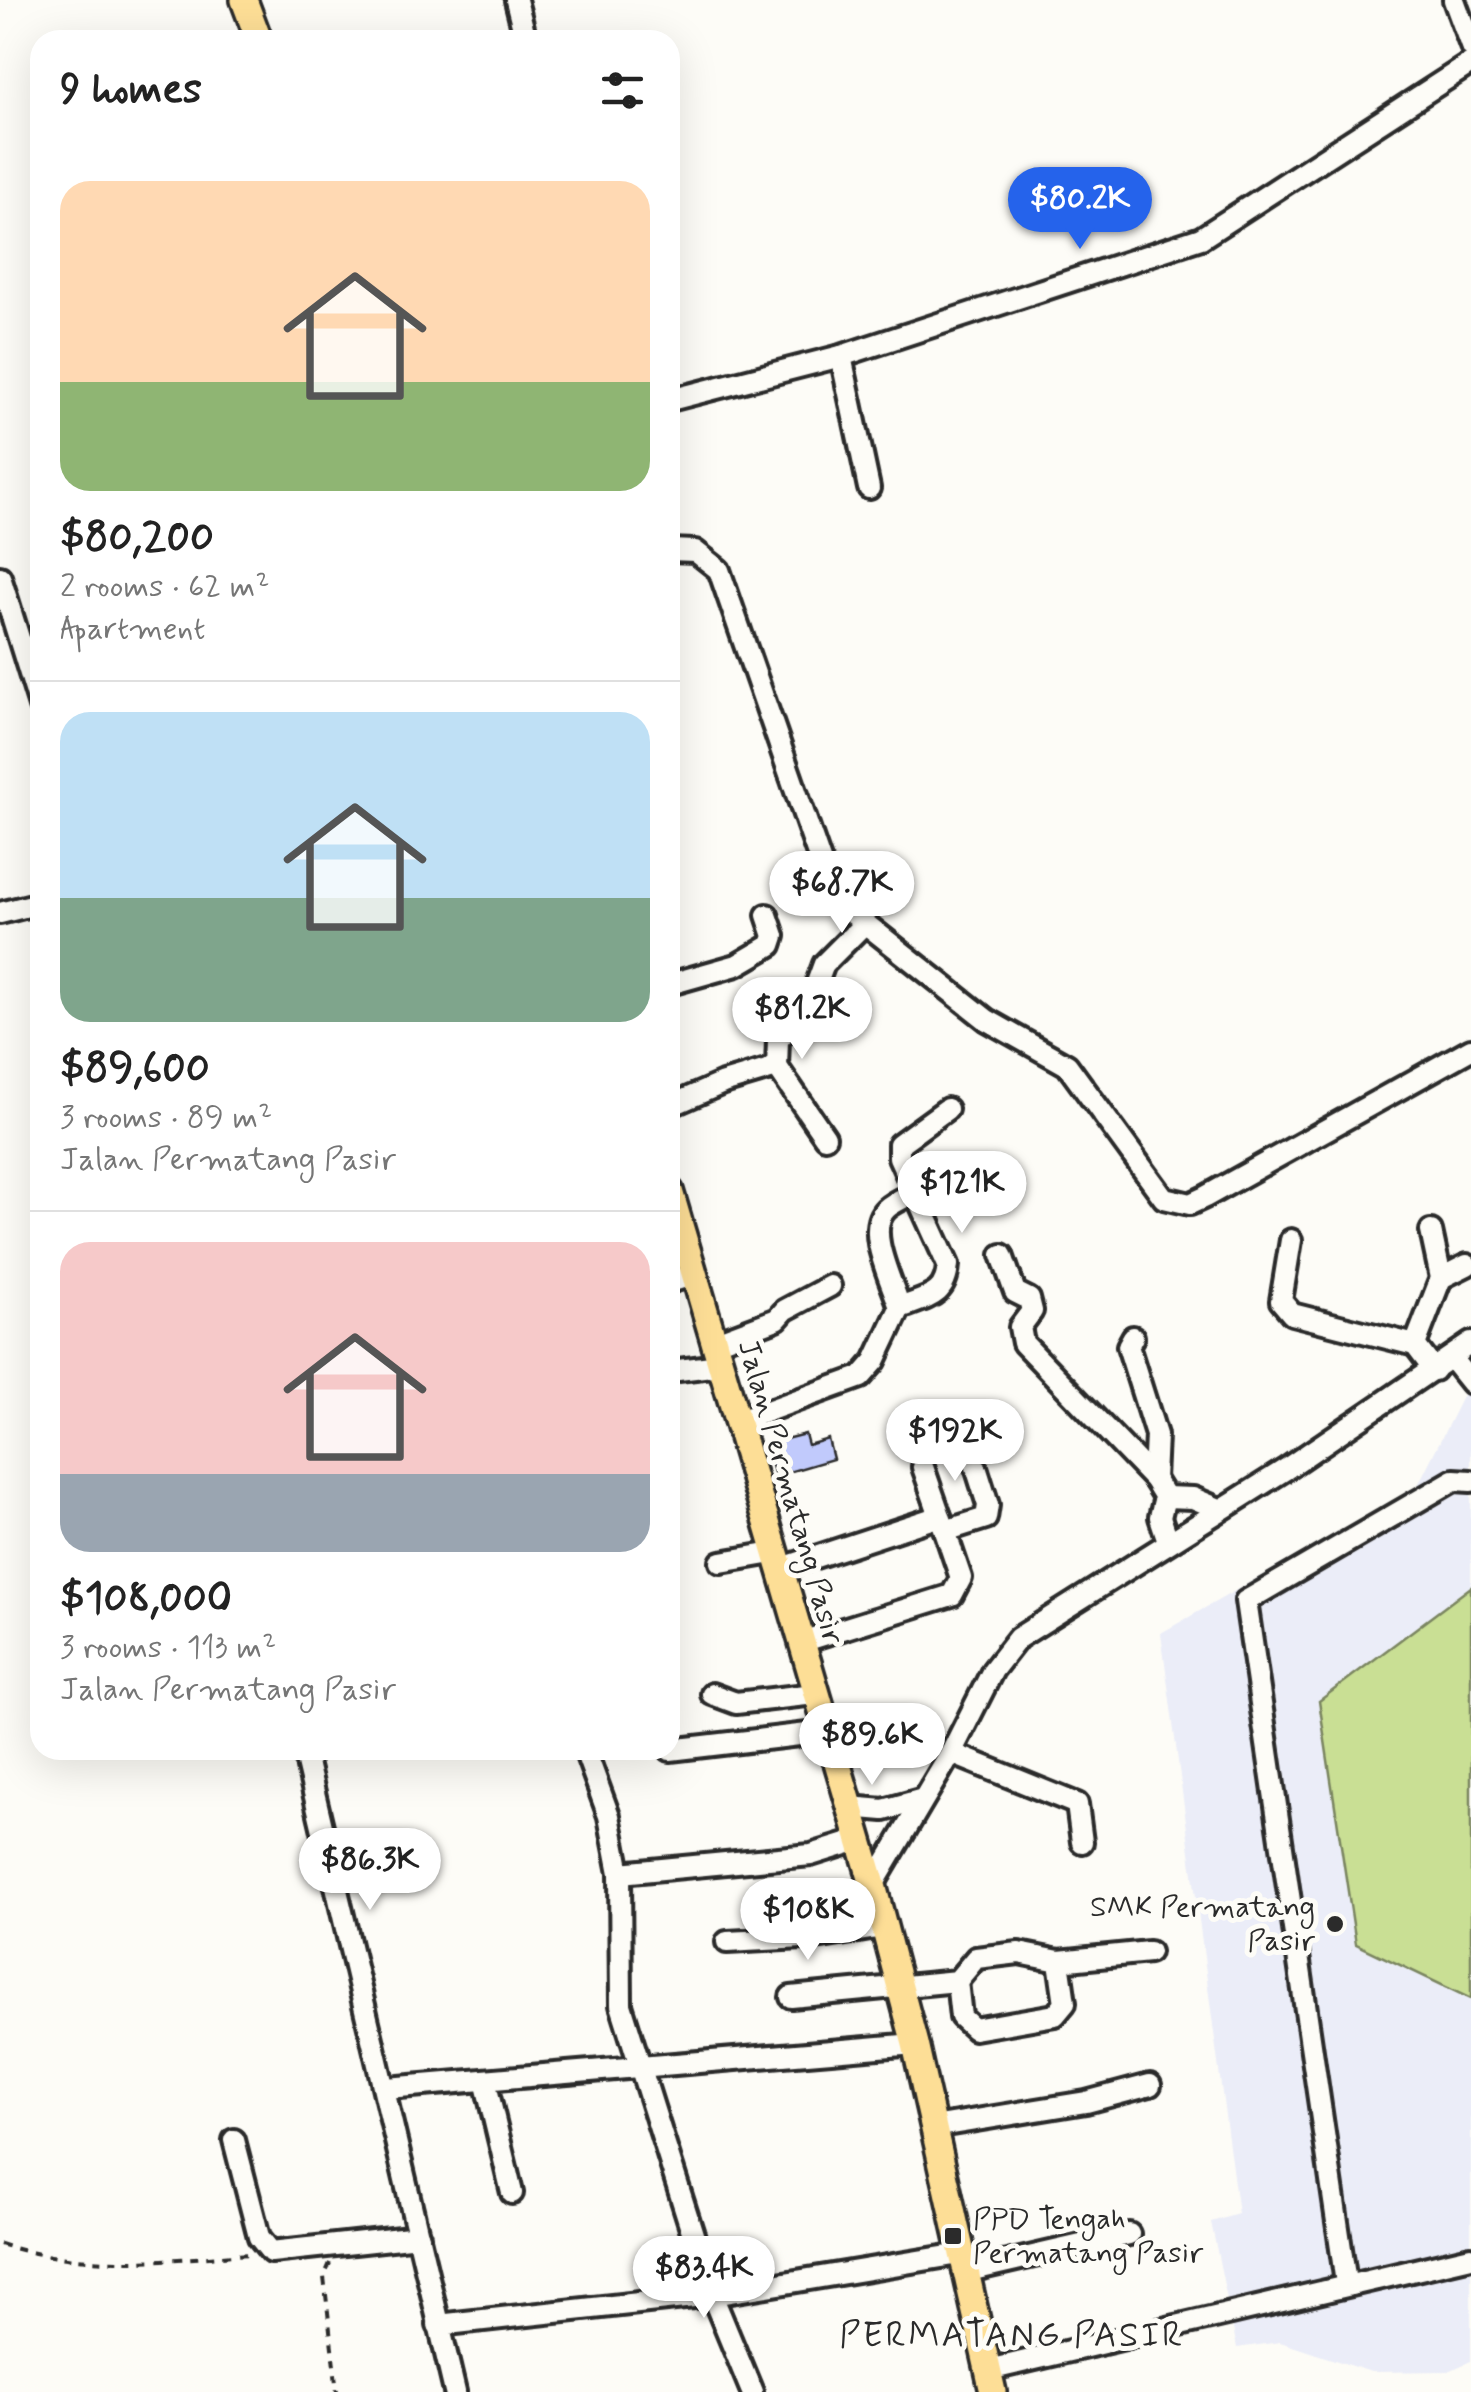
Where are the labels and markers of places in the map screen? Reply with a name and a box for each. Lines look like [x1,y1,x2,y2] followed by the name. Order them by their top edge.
[999,167,1161,252] pin: $80.2K
[761,851,923,936] pin: $68.7K
[721,977,883,1062] pin: $81.2K
[892,1151,1032,1236] pin: $121K
[885,1399,1025,1484] pin: $192K
[791,1703,953,1788] pin: $89.6K
[289,1828,451,1913] pin: $86.3K
[738,1878,878,1963] pin: $108K
[1090,1888,1316,1961] place label: SMK Permatang Pasir
[1324,1913,1346,1935] marker: SMK Permatang Pasir
[973,2200,1204,2275] place label: PPD Tengah Permatang Pasir
[942,2225,964,2247] marker: PPD Tengah Permatang Pasir
[623,2236,785,2321] pin: $83.4K

